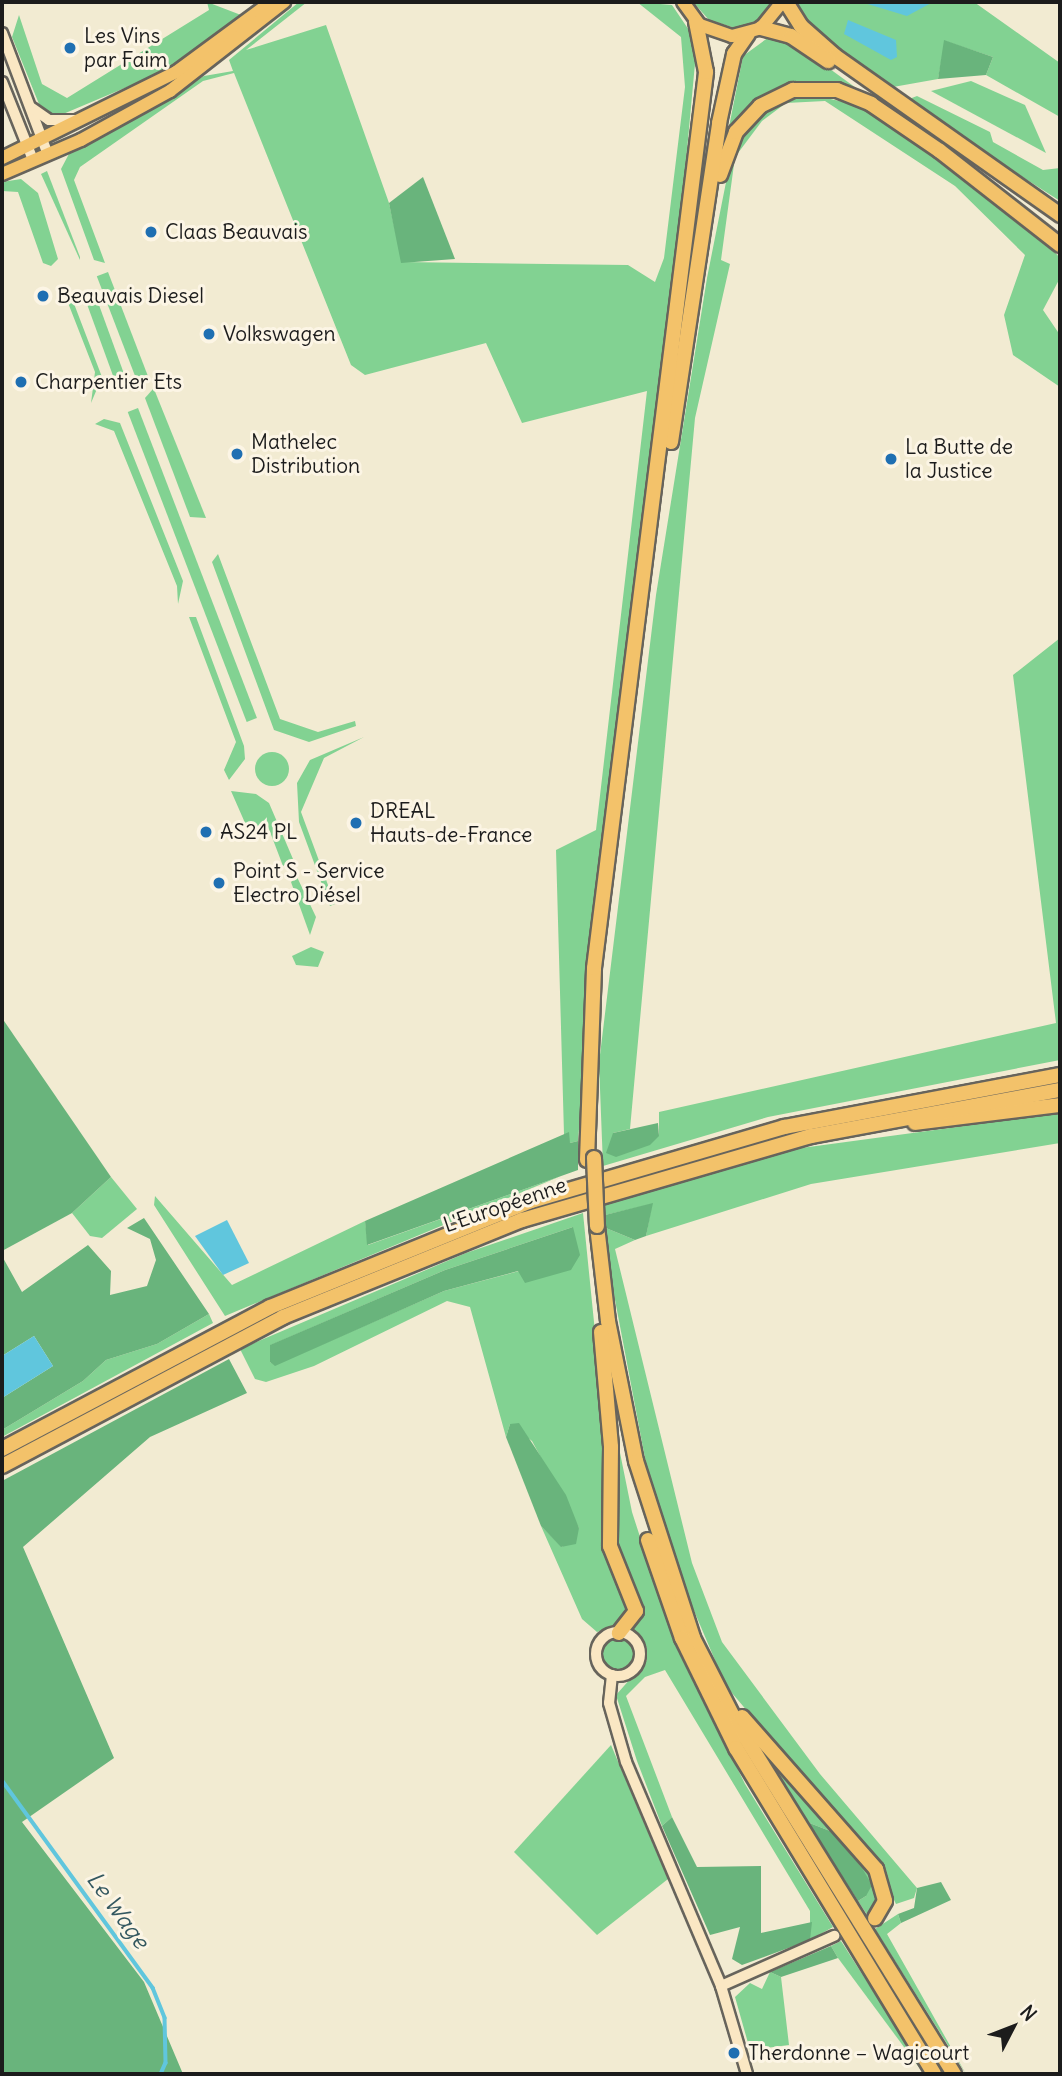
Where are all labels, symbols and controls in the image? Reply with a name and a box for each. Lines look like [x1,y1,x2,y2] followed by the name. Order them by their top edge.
[84,23,168,73] place label: Les Vins par Faim
[62,40,78,56] marker: Les Vins par Faim
[165,219,308,245] place label: Claas Beauvais
[143,224,159,240] marker: Claas Beauvais
[57,283,204,309] place label: Beauvais Diesel
[35,288,51,304] marker: Beauvais Diesel
[223,321,336,347] place label: Volkswagen
[201,326,217,342] marker: Volkswagen
[35,369,182,395] place label: Charpentier Ets
[13,374,29,390] marker: Charpentier Ets
[251,429,360,479] place label: Mathelec Distribution
[905,434,1013,484] place label: La Butte de la Justice
[229,446,245,462] marker: Mathelec Distribution
[883,451,899,467] marker: La Butte de la Justice
[370,798,532,848] place label: DREAL Hauts-de-France
[348,815,364,831] marker: DREAL Hauts-de-France
[220,819,298,845] place label: AS24 PL
[198,824,214,840] marker: AS24 PL
[233,858,384,908] place label: Point S - Service Electro Diésel
[211,875,227,891] marker: Point S - Service Electro Diésel
[440,1172,570,1238] street label: L'Européenne
[81,1866,155,1954] water label: Le Wage
[978,1992,1048,2062] north arrow
[1015,2000,1042,2026] text: N
[748,2040,969,2066] place label: Therdonne – Wagicourt
[726,2045,742,2061] marker: Therdonne – Wagicourt

